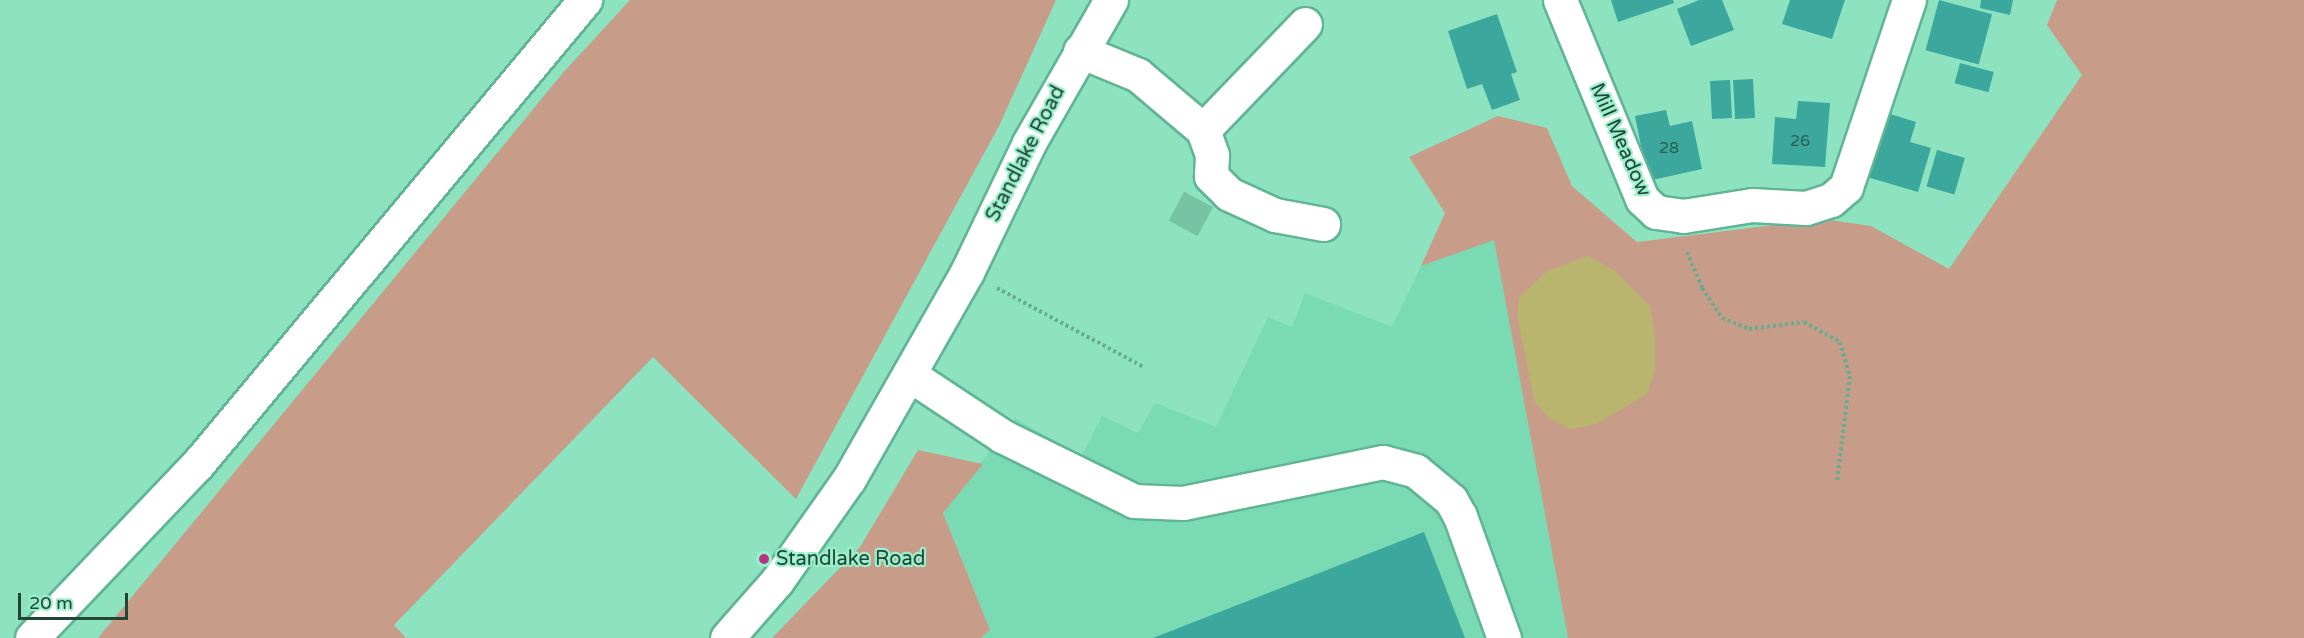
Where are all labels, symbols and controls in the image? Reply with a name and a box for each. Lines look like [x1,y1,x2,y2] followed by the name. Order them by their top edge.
[1584,80,1656,200] street label: Mill Meadow
[981,82,1071,226] street label: Standlake Road
[1790,131,1810,151] house number: 26
[1659,138,1679,158] house number: 28
[776,547,925,571] place label: Standlake Road
[757,552,771,566] marker: Standlake Road
[21,581,130,619] scale bar
[29,592,73,614] text: 20 m

